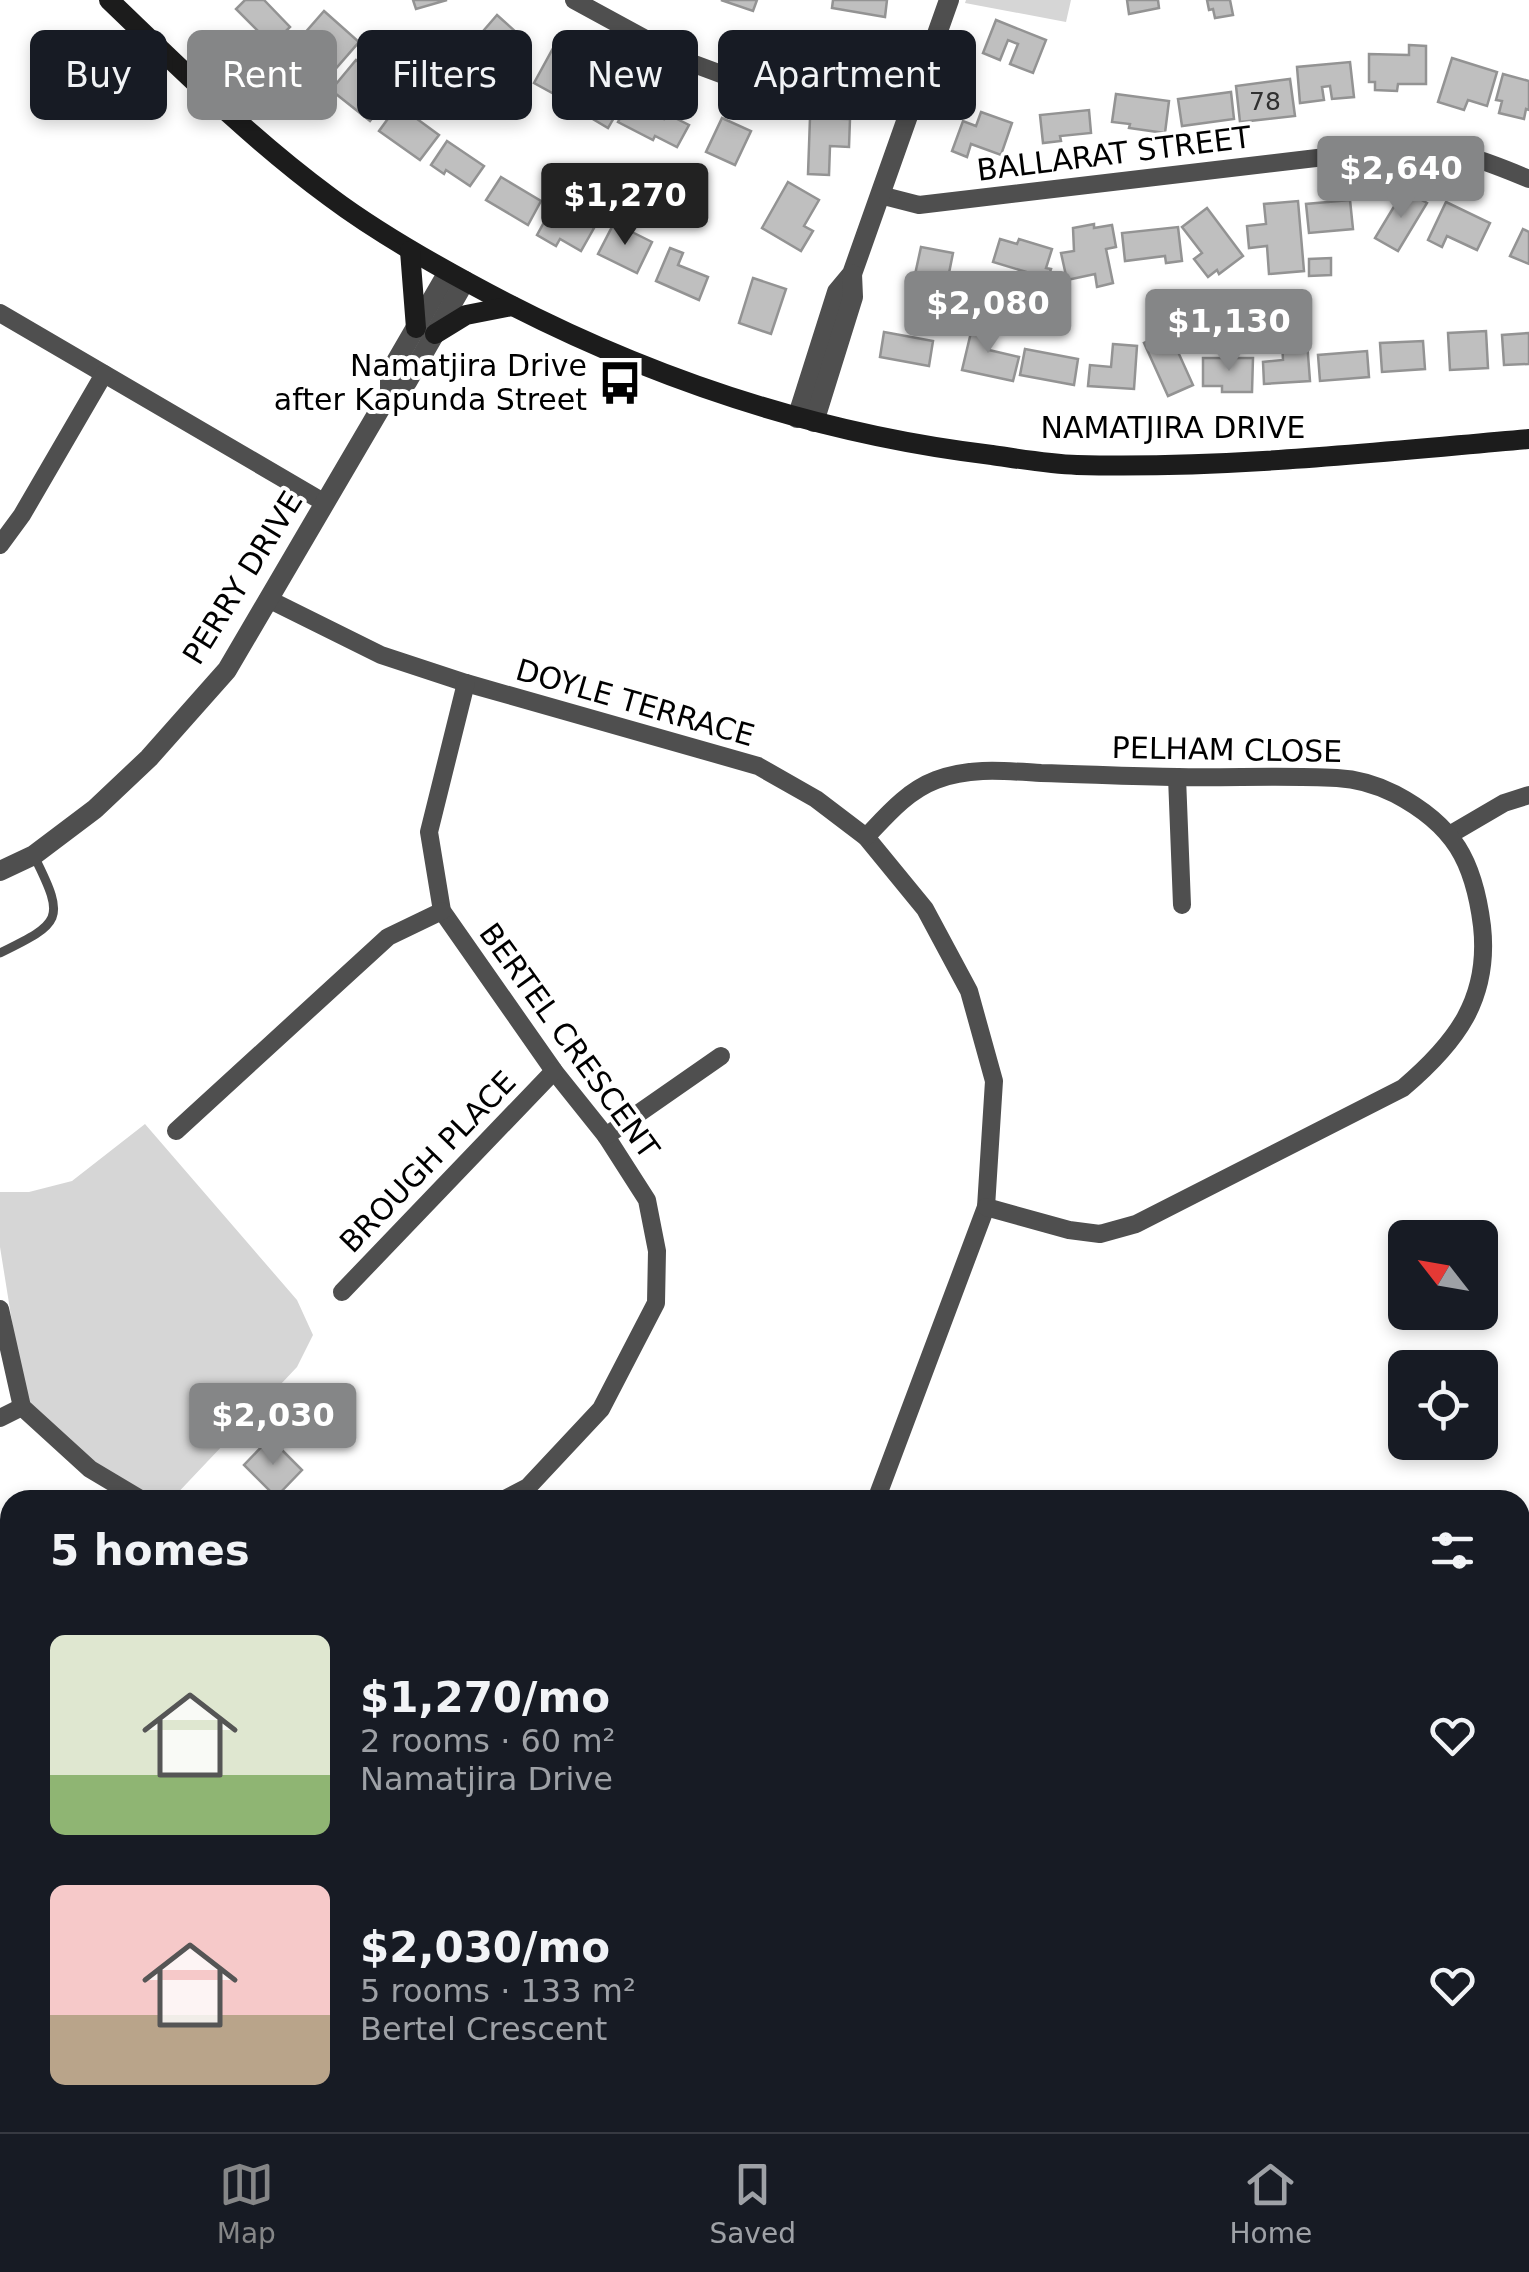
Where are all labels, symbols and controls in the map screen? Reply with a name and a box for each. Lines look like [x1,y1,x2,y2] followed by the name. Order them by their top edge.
[30,30,167,120] chip: Buy
[187,30,337,120] chip: Rent
[357,30,532,120] chip: Filters
[552,30,698,120] chip: New
[718,30,976,120] chip: Apartment
[1249,87,1281,116] house number: 78
[975,119,1254,188] street label: BALLARAT STREET
[1320,136,1482,221] pin: $2,640
[1339,149,1463,187] text: $2,640
[544,163,706,248] pin: $1,270
[563,176,687,214] text: $1,270
[907,271,1069,356] pin: $2,080
[926,284,1050,322] text: $2,080
[1148,289,1310,374] pin: $1,130
[1167,302,1291,340] text: $1,130
[274,348,587,417] place label: Namatjira Drive after Kapunda Street
[596,359,644,407] bus stop icon: Namatjira Drive after Kapunda Street
[1040,410,1306,445] street label: NAMATJIRA DRIVE
[176,485,310,671] street label: PERRY DRIVE
[512,652,758,753] street label: DOYLE TERRACE
[1111,730,1343,769] street label: PELHAM CLOSE
[472,916,667,1166] street label: BERTEL CRESCENT
[332,1064,523,1259] street label: BROUGH PLACE
[1388,1220,1498,1330] north arrow
[1388,1220,1498,1460] map controls
[1388,1350,1498,1460] button: locate
[192,1383,354,1468] pin: $2,030
[211,1396,335,1434] text: $2,030
[1425,1523,1480,1578] icon: filters
[50,1526,250,1575] text: 5 homes
[360,1673,610,1722] text: $1,270/mo
[130,1675,250,1795] icon: home
[1425,1708,1480,1763] icon: heart
[360,1722,615,1760] text: 2 rooms · 60 m²
[360,1760,613,1798] text: Namatjira Drive
[360,1923,610,1972] text: $2,030/mo
[130,1925,250,2045] icon: home
[1425,1958,1480,2013] icon: heart
[360,1972,636,2010] text: 5 rooms · 133 m²
[360,2010,607,2048] text: Bertel Crescent
[217,2157,276,2250] tab: Map
[709,2157,796,2250] tab: Saved
[1230,2157,1312,2250] tab: Home

